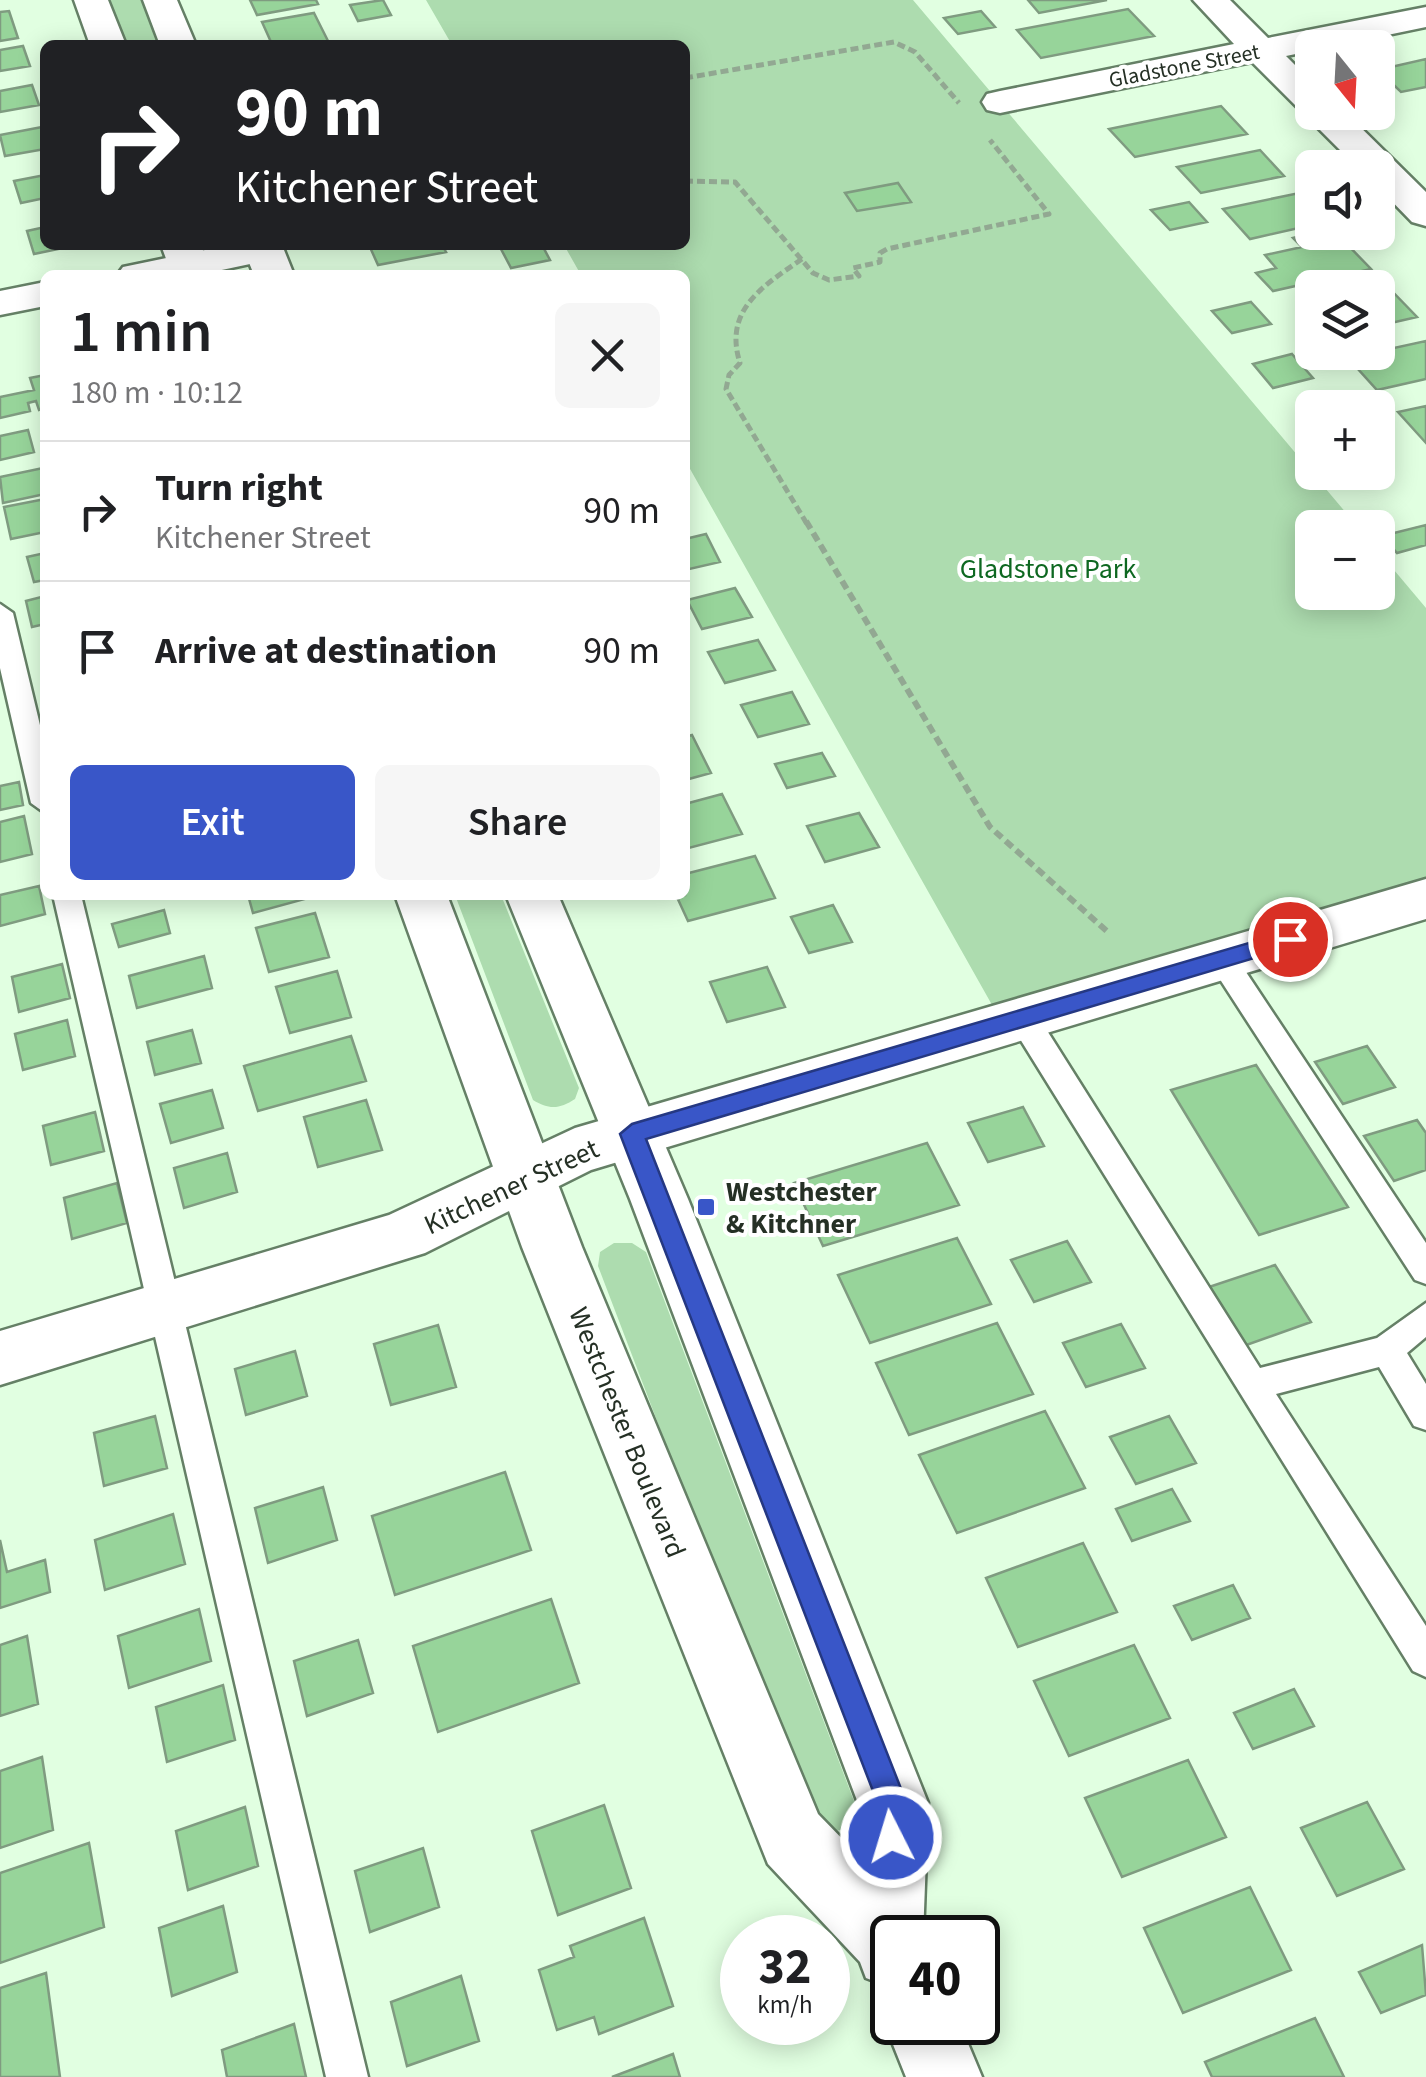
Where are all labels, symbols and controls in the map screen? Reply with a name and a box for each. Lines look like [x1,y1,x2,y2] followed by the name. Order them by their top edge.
[1295,30,1395,130] north arrow
[1295,30,1395,610] map controls
[1106,36,1263,96] street label: Gladstone Street
[235,63,383,163] text: 90 m
[70,80,200,210] icon: right
[1295,150,1395,250] button: sound
[235,156,538,220] text: Kitchener Street
[1295,270,1395,370] button: layers
[70,290,213,375] text: 1 min
[555,303,660,408] button: close
[70,370,243,416] text: 180 m · 10:12
[1295,390,1395,490] button: +
[155,461,323,515] text: Turn right
[70,484,125,539] icon: right
[583,484,660,538] text: 90 m
[1295,510,1395,610] button: −
[155,515,371,561] text: Kitchener Street
[960,549,1136,589] park label: Gladstone Park
[70,624,125,679] icon: arrive
[155,624,497,678] text: Arrive at destination
[583,624,660,678] text: 90 m
[70,765,355,880] button: Exit
[375,765,660,880] button: Share
[1248,897,1333,982] pin
[1263,912,1318,967] icon: arrive
[417,1129,606,1245] street label: Kitchener Street
[726,1172,877,1244] place label: Westchester & Kitchner
[695,1196,717,1218] marker: Westchester & Kitchner
[558,1301,696,1564] street label: Westchester Boulevard
[839,1785,943,1889] position arrow
[870,1915,1000,2045] speed limit sign: 40
[759,1932,811,2003] text: 32
[757,1987,813,2023] text: km/h

